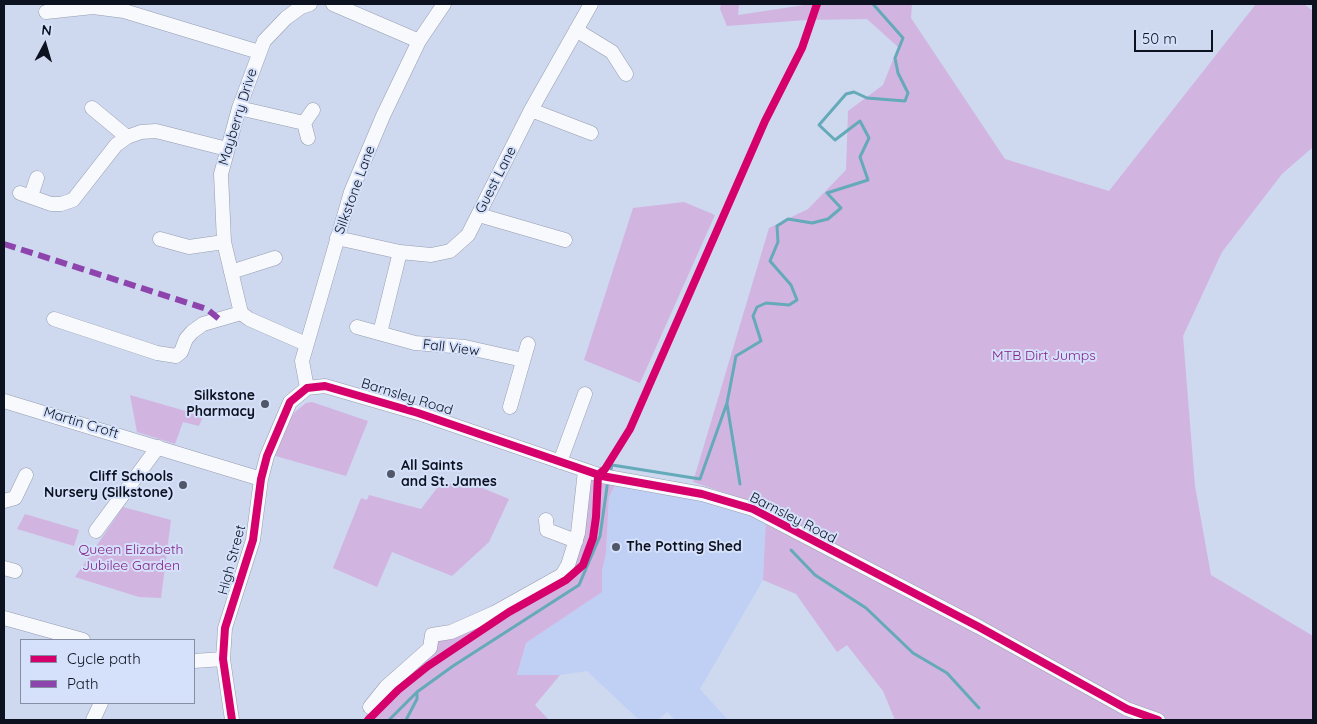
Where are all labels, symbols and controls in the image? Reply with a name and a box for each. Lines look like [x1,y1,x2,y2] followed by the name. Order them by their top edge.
[20,20,70,70] north arrow
[1137,20,1216,52] scale bar
[40,21,53,40] text: N
[1142,29,1177,48] text: 50 m
[215,66,261,168] street label: Mayberry Drive
[331,143,379,237] street label: Silkstone Lane
[472,144,520,216] street label: Guest Lane
[422,336,480,360] street label: Fall View
[992,348,1096,364] park label: MTB Dirt Jumps
[359,375,455,419] street label: Barnsley Road
[186,388,255,421] place label: Silkstone Pharmacy
[259,398,271,410] marker: Silkstone Pharmacy
[41,404,121,442] street label: Martin Croft
[401,458,497,491] place label: All Saints and St. James
[385,468,397,480] marker: All Saints and St. James
[44,469,173,502] place label: Cliff Schools Nursery (Silkstone)
[177,479,189,491] marker: Cliff Schools Nursery (Silkstone)
[747,489,839,547] street label: Barnsley Road
[215,523,249,597] street label: High Street
[626,539,742,555] place label: The Potting Shed
[610,541,622,553] marker: The Potting Shed
[79,542,183,574] park label: Queen Elizabeth Jubilee Garden
[20,639,195,704] legend
[67,649,141,668] text: Cycle path
[67,674,99,693] text: Path

